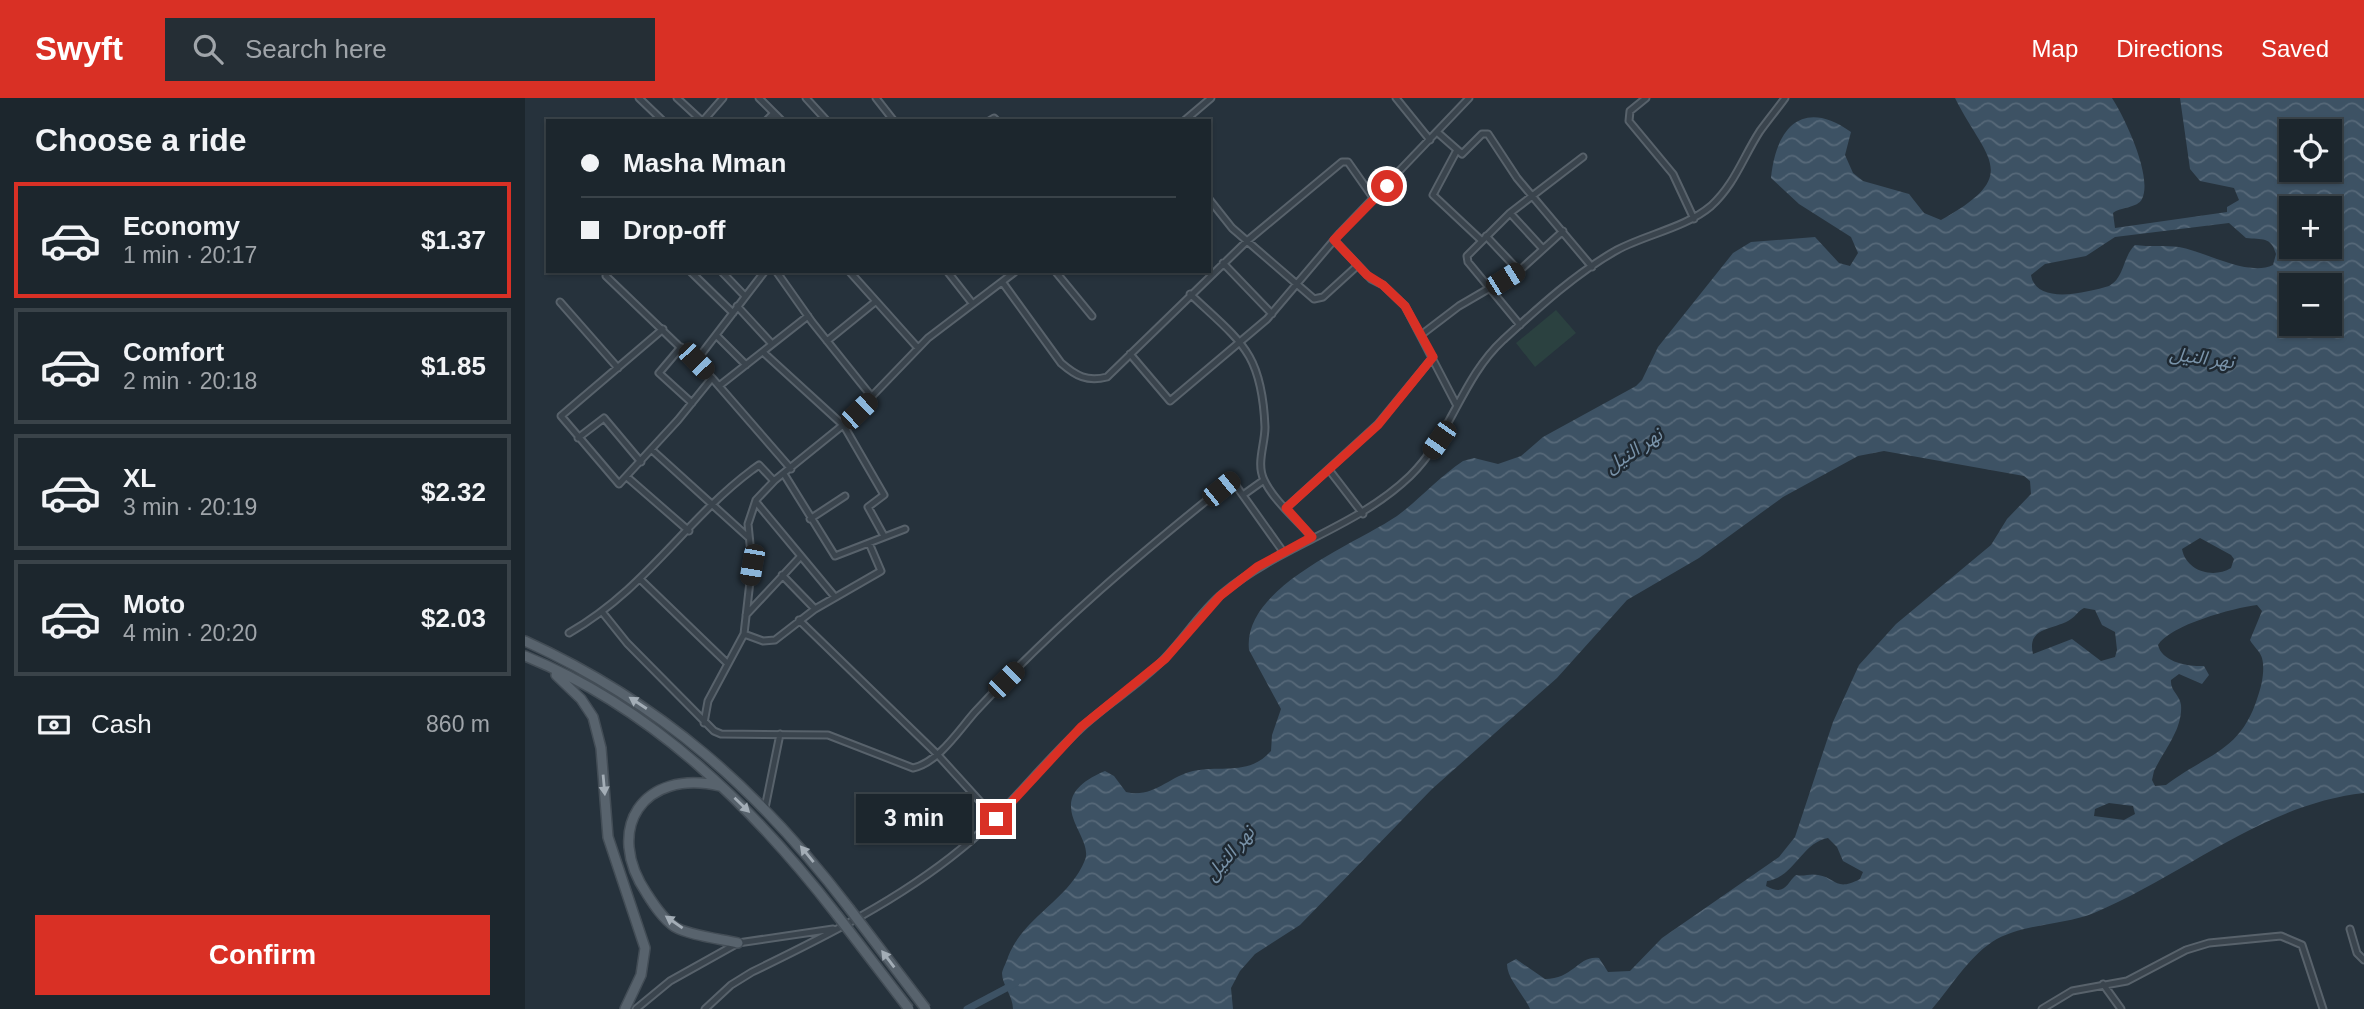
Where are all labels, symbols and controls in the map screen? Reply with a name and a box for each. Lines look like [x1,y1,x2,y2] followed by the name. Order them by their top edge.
[165,18,655,81] search box
[35,30,123,67] text: Swyft
[189,30,227,68] icon: search
[245,34,387,64] text: Search here
[2032,35,2078,62] text: Map
[2116,35,2223,62] text: Directions
[2261,35,2329,62] text: Saved
[2279,119,2342,336] map controls
[2279,119,2342,182] button: locate
[35,122,247,158] text: Choose a ride
[623,148,786,178] text: Masha Mman
[1371,170,1403,202] route start
[2279,196,2342,259] button: +
[39,209,102,272] icon: car
[123,211,240,241] text: Economy
[623,215,726,245] text: Drop-off
[421,225,486,255] text: $1.37
[123,242,257,268] text: 1 min · 20:17
[1482,259,1529,299] car
[2279,273,2342,336] button: −
[39,335,102,398] icon: car
[123,337,224,367] text: Comfort
[674,339,719,383] car
[2168,343,2237,374] water label: نهر النيل
[421,351,486,381] text: $1.85
[123,368,257,394] text: 2 min · 20:18
[837,389,882,433] car
[1419,417,1460,463] car
[1601,423,1668,478] water label: نهر النيل
[39,461,102,524] icon: car
[123,463,156,493] text: XL
[1199,468,1244,510] car
[421,477,486,507] text: $2.32
[123,494,257,520] text: 3 min · 20:19
[739,542,766,588] car
[39,587,102,650] icon: car
[123,589,185,619] text: Moto
[421,603,486,633] text: $2.03
[123,620,257,646] text: 4 min · 20:20
[984,658,1029,702] car
[629,697,648,710] one-way arrow
[35,706,73,744] icon: cash
[91,709,152,739] text: Cash
[426,711,490,737] text: 860 m
[599,775,610,797] one-way arrow
[856,794,972,844] callout: 3 min
[733,796,750,813] one-way arrow
[980,803,1012,835] route end
[884,805,944,831] text: 3 min
[1200,821,1260,885] water label: نهر النيل
[800,846,815,864] one-way arrow
[35,915,490,995] button: Confirm
[664,916,683,930] one-way arrow
[880,950,895,968] one-way arrow

